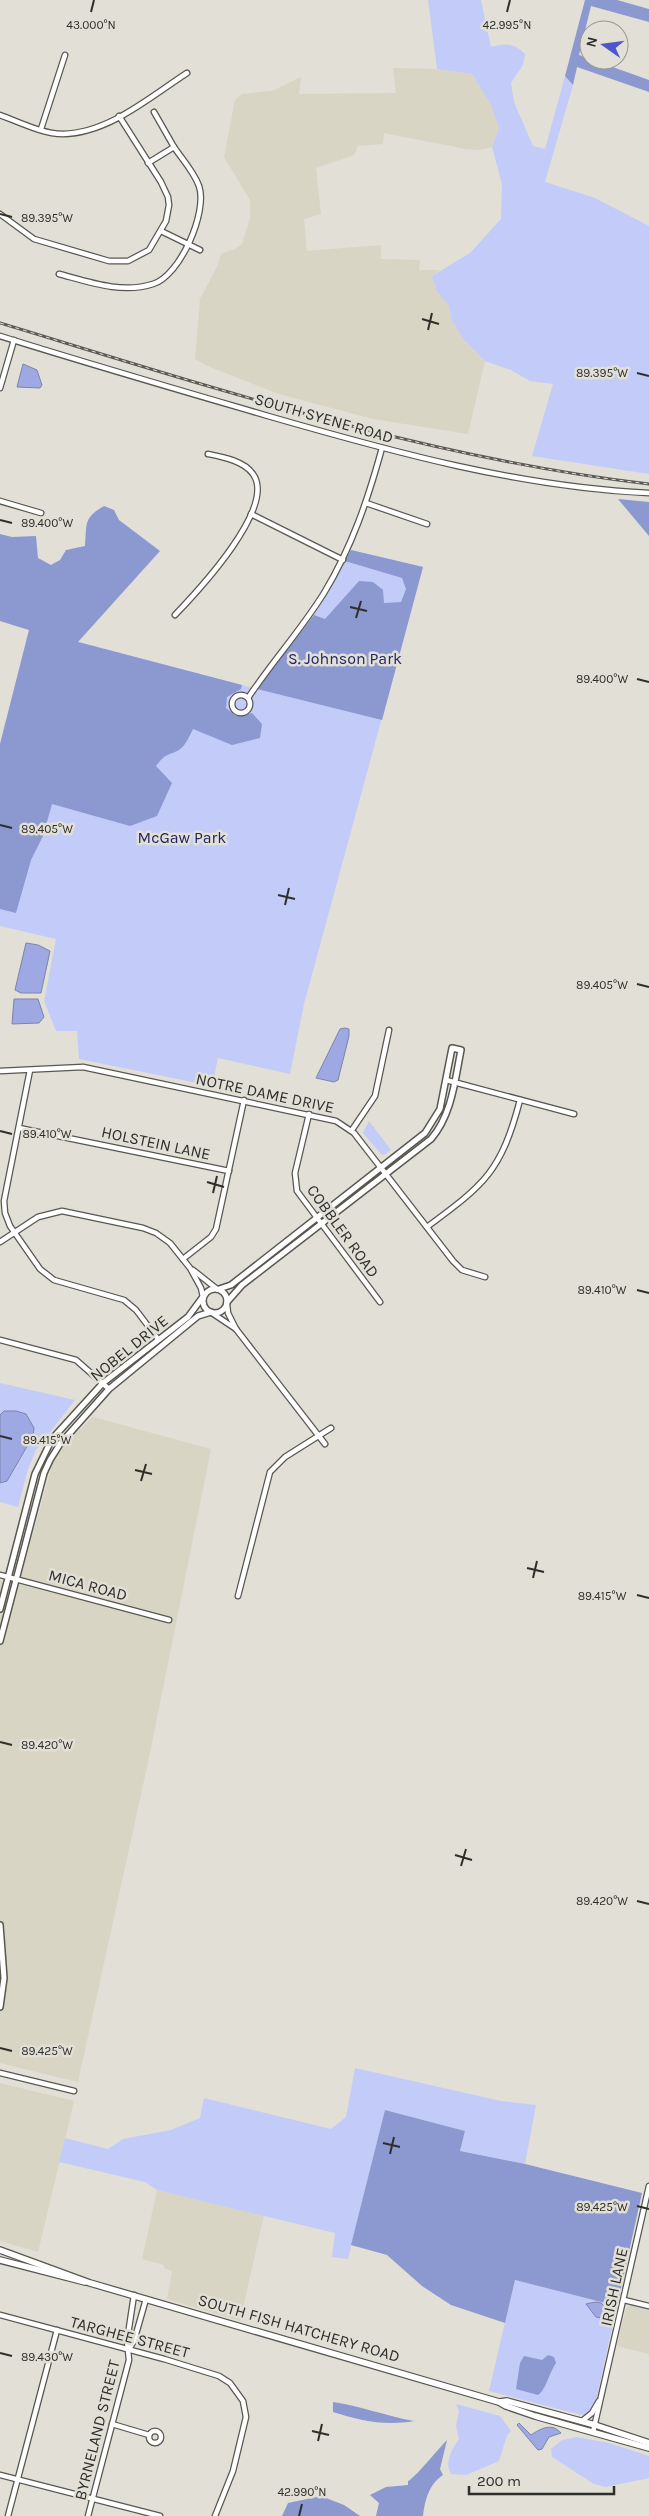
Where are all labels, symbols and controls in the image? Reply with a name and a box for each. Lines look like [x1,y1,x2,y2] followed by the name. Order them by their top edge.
[66,18,116,32] text: 43.000°N
[483,18,531,32] text: 42.995°N
[579,20,629,70] north arrow
[582,35,601,49] text: N
[21,211,73,225] text: 89.395°W
[576,366,628,380] text: 89.395°W
[252,389,396,447] street label: SOUTH SYENE ROAD
[21,516,73,530] text: 89.400°W
[288,649,402,668] park label: S. Johnson Park
[576,672,628,686] text: 89.400°W
[21,822,73,836] text: 89.405°W
[138,828,226,847] park label: McGaw Park
[576,978,628,992] text: 89.405°W
[194,1069,336,1117] street label: NOTRE DAME DRIVE
[100,1122,212,1164] street label: HOLSTEIN LANE
[22,1127,72,1141] text: 89.410°W
[303,1181,383,1281] street label: COBBLER ROAD
[577,1283,627,1297] text: 89.410°W
[86,1311,172,1385] street label: NOBEL DRIVE
[23,1433,72,1447] text: 89.415°W
[47,1565,129,1605] street label: MICA ROAD
[578,1589,627,1603] text: 89.415°W
[21,1738,73,1752] text: 89.420°W
[576,1894,628,1908] text: 89.420°W
[21,2044,73,2058] text: 89.425°W
[576,2200,628,2214] text: 89.425°W
[596,2246,632,2328] street label: IRISH LANE
[196,2290,402,2366] street label: SOUTH FISH HATCHERY ROAD
[68,2312,192,2362] street label: TARGHEE STREET
[21,2350,73,2364] text: 89.430°W
[70,2358,124,2502] street label: BYRNELAND STREET
[469,2464,614,2496] scale bar
[477,2472,521,2490] text: 200 m
[277,2485,327,2499] text: 42.990°N

